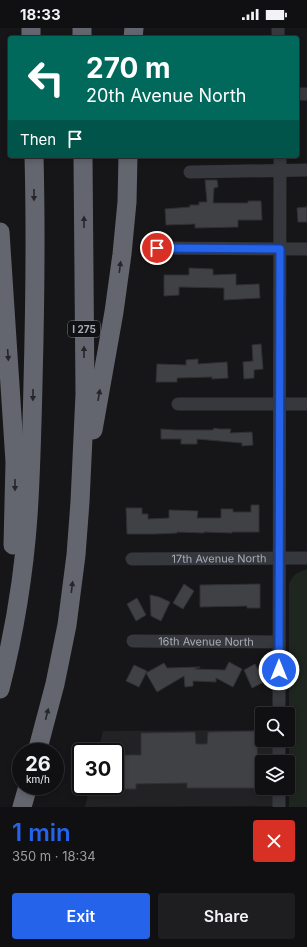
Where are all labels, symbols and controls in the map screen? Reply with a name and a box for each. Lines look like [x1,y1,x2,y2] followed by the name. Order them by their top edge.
[20,5,61,24] text: 18:33
[86,51,171,85] text: 270 m
[20,52,72,104] icon: left
[86,85,246,106] text: 20th Avenue North
[64,128,86,150] icon: arrive
[20,130,56,149] text: Then
[31,189,37,202] one-way arrow
[81,215,87,228] one-way arrow
[140,231,174,265] pin
[146,237,168,259] icon: arrive
[117,261,123,273] one-way arrow
[68,321,100,337] road number: I 275
[81,345,87,358] one-way arrow
[5,349,12,361] one-way arrow
[29,389,36,401] one-way arrow
[96,389,102,401] one-way arrow
[12,479,18,492] one-way arrow
[171,551,267,566] street label: 17th Avenue North
[69,581,76,593] one-way arrow
[158,634,254,649] street label: 16th Avenue North
[258,649,300,691] position arrow
[255,707,295,795] map controls
[255,707,295,747] button: search
[44,708,50,720] one-way arrow
[72,743,124,795] speed limit sign: 30
[25,752,51,776] text: 26
[255,755,295,795] button: layers
[26,773,50,785] text: km/h
[12,818,71,847] text: 1 min
[253,820,295,862] button: close
[12,848,96,864] text: 350 m · 18:34
[12,893,150,939] button: Exit
[158,893,295,939] button: Share

